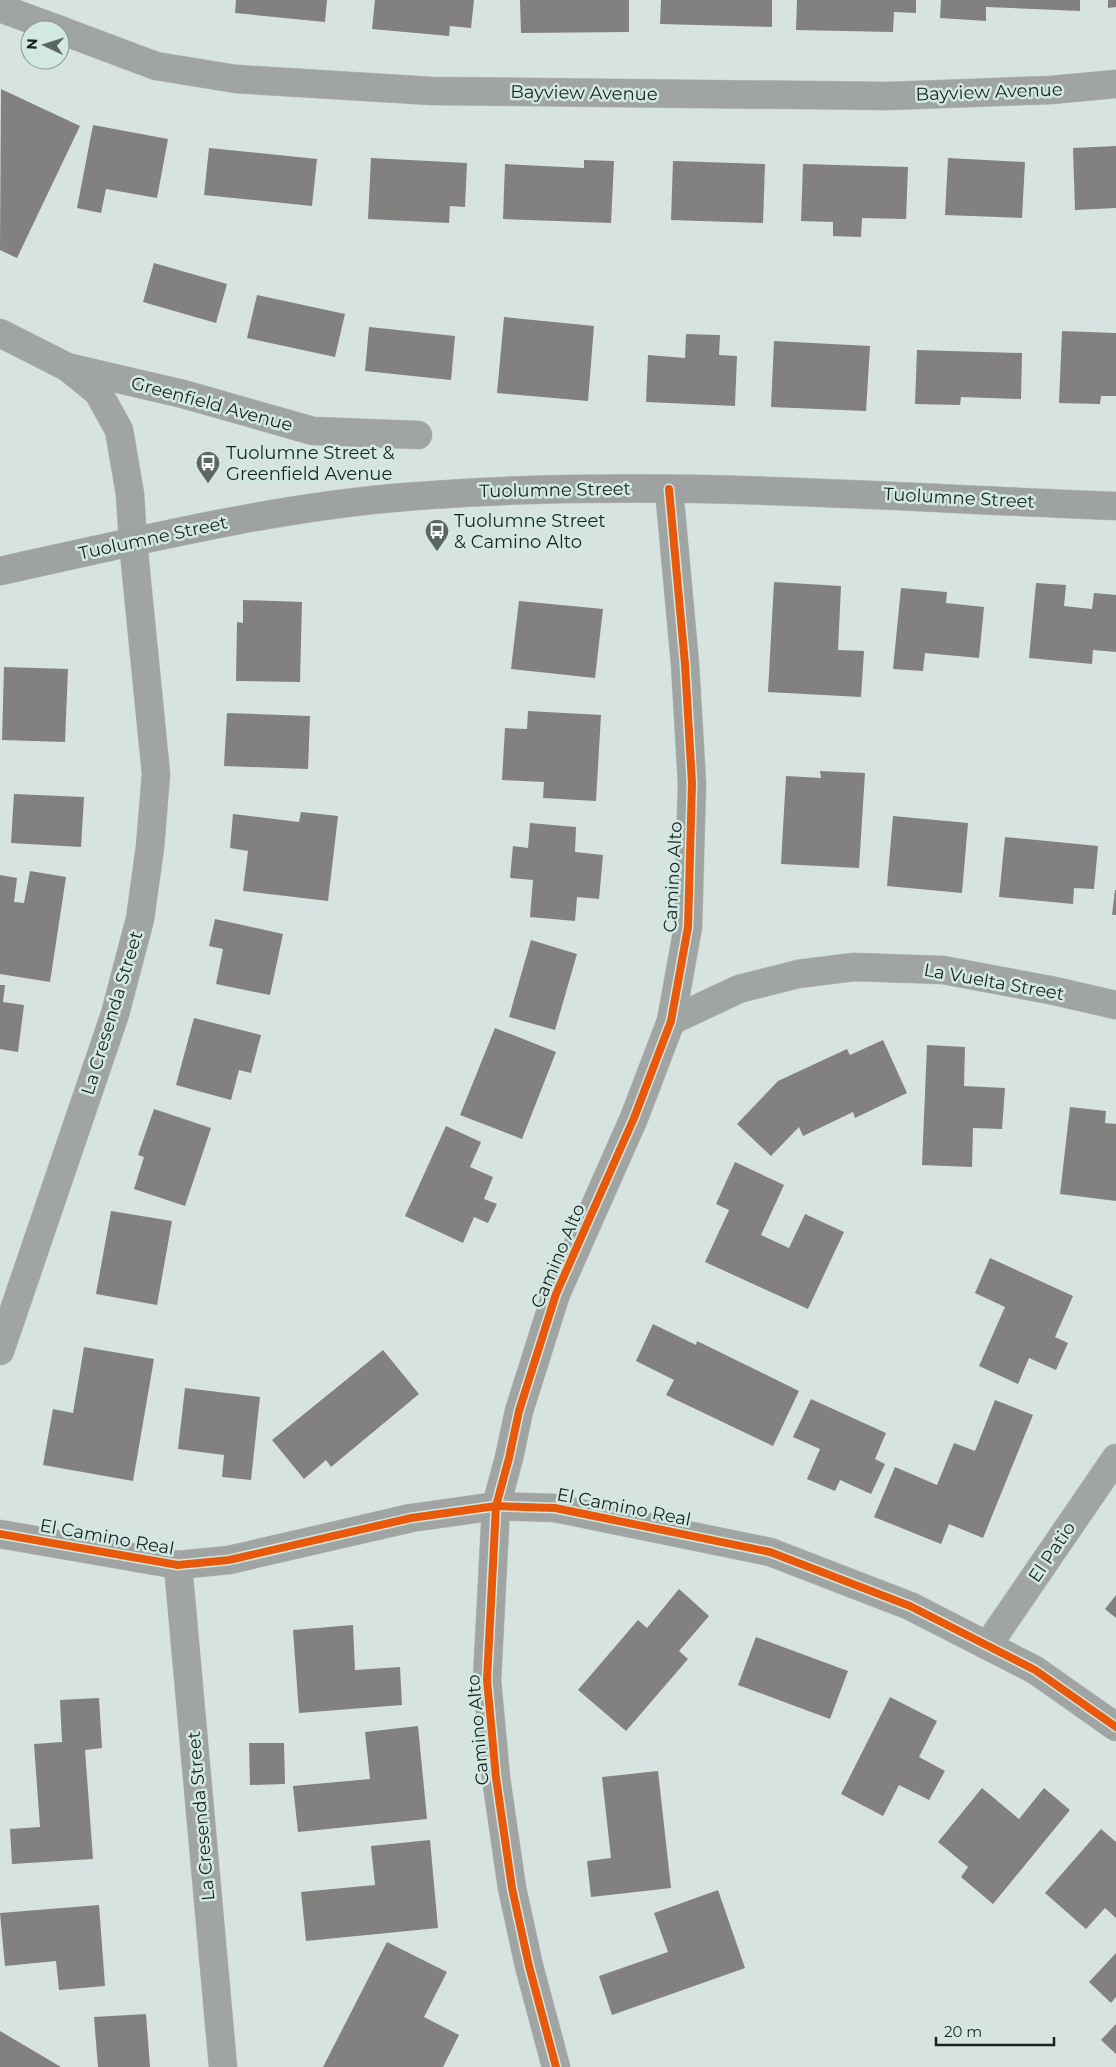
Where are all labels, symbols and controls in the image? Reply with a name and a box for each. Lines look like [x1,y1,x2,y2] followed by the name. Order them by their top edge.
[20,20,70,70] north arrow
[23,38,41,50] text: N
[915,78,1063,106] street label: Bayview Avenue
[510,81,658,105] street label: Bayview Avenue
[129,372,295,436] street label: Greenfield Avenue
[226,442,394,485] place label: Tuolumne Street & Greenfield Avenue
[195,450,221,484] bus stop icon: Tuolumne Street & Greenfield Avenue
[479,478,631,502] street label: Tuolumne Street
[883,483,1035,513] street label: Tuolumne Street
[454,510,606,553] place label: Tuolumne Street & Camino Alto
[77,511,229,565] street label: Tuolumne Street
[424,518,450,552] bus stop icon: Tuolumne Street & Camino Alto
[659,821,687,933] street label: Camino Alto
[77,928,147,1098] street label: La Cresenda Street
[922,959,1066,1005] street label: La Vuelta Street
[526,1201,590,1311] street label: Camino Alto
[555,1483,693,1531] street label: El Camino Real
[38,1514,176,1560] street label: El Camino Real
[1024,1518,1080,1586] street label: El Patio
[462,1674,494,1786] street label: Camino Alto
[183,1730,219,1902] street label: La Cresenda Street
[936,2014,1054,2046] scale bar
[944,2022,982,2041] text: 20 m

